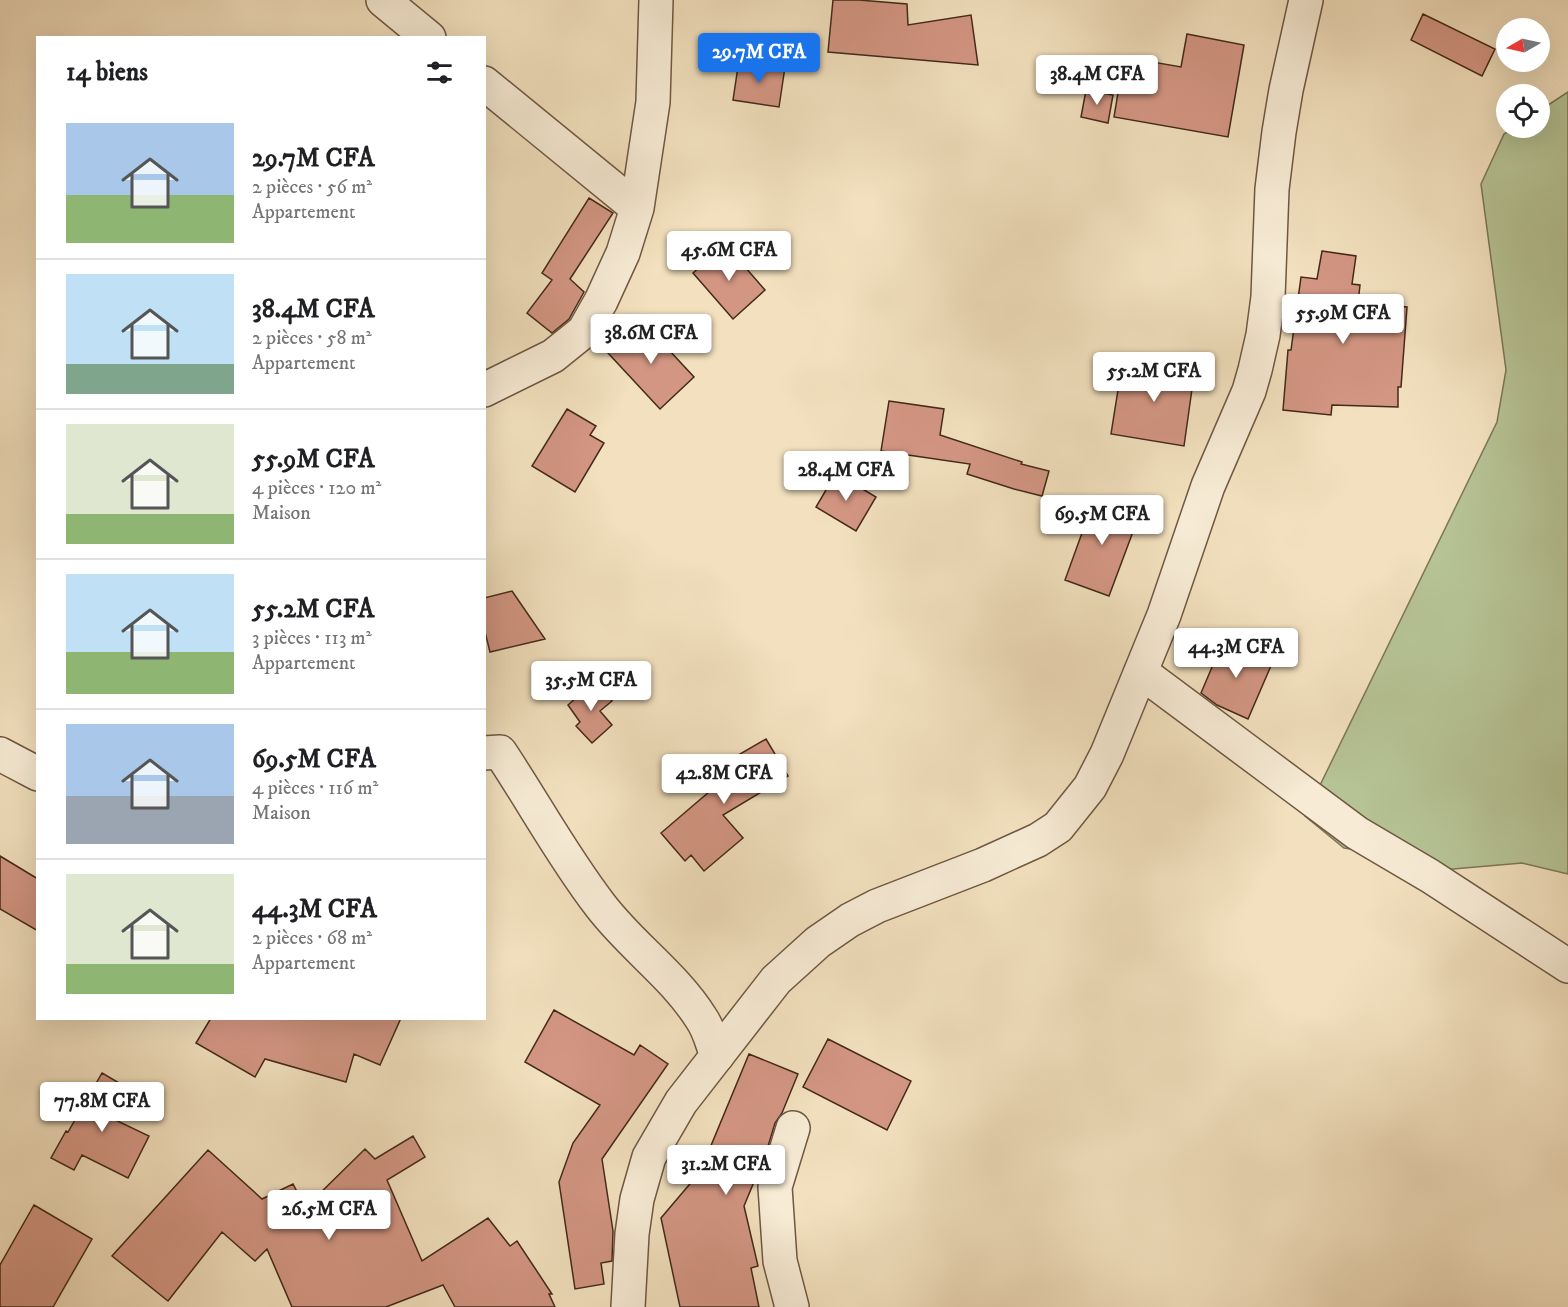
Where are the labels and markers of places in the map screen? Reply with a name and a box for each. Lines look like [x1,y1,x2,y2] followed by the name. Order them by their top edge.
[690,33,828,84] pin: 29.7M CFA
[1028,55,1166,106] pin: 38.4M CFA
[660,231,798,282] pin: 45.6M CFA
[1274,294,1412,345] pin: 55.9M CFA
[582,314,720,365] pin: 38.6M CFA
[1085,352,1223,403] pin: 55.2M CFA
[777,451,915,502] pin: 28.4M CFA
[1033,495,1171,546] pin: 69.5M CFA
[1167,628,1305,679] pin: 44.3M CFA
[522,661,660,712] pin: 35.5M CFA
[655,754,793,805] pin: 42.8M CFA
[33,1082,171,1133] pin: 77.8M CFA
[657,1145,795,1196] pin: 31.2M CFA
[260,1190,398,1241] pin: 26.5M CFA

